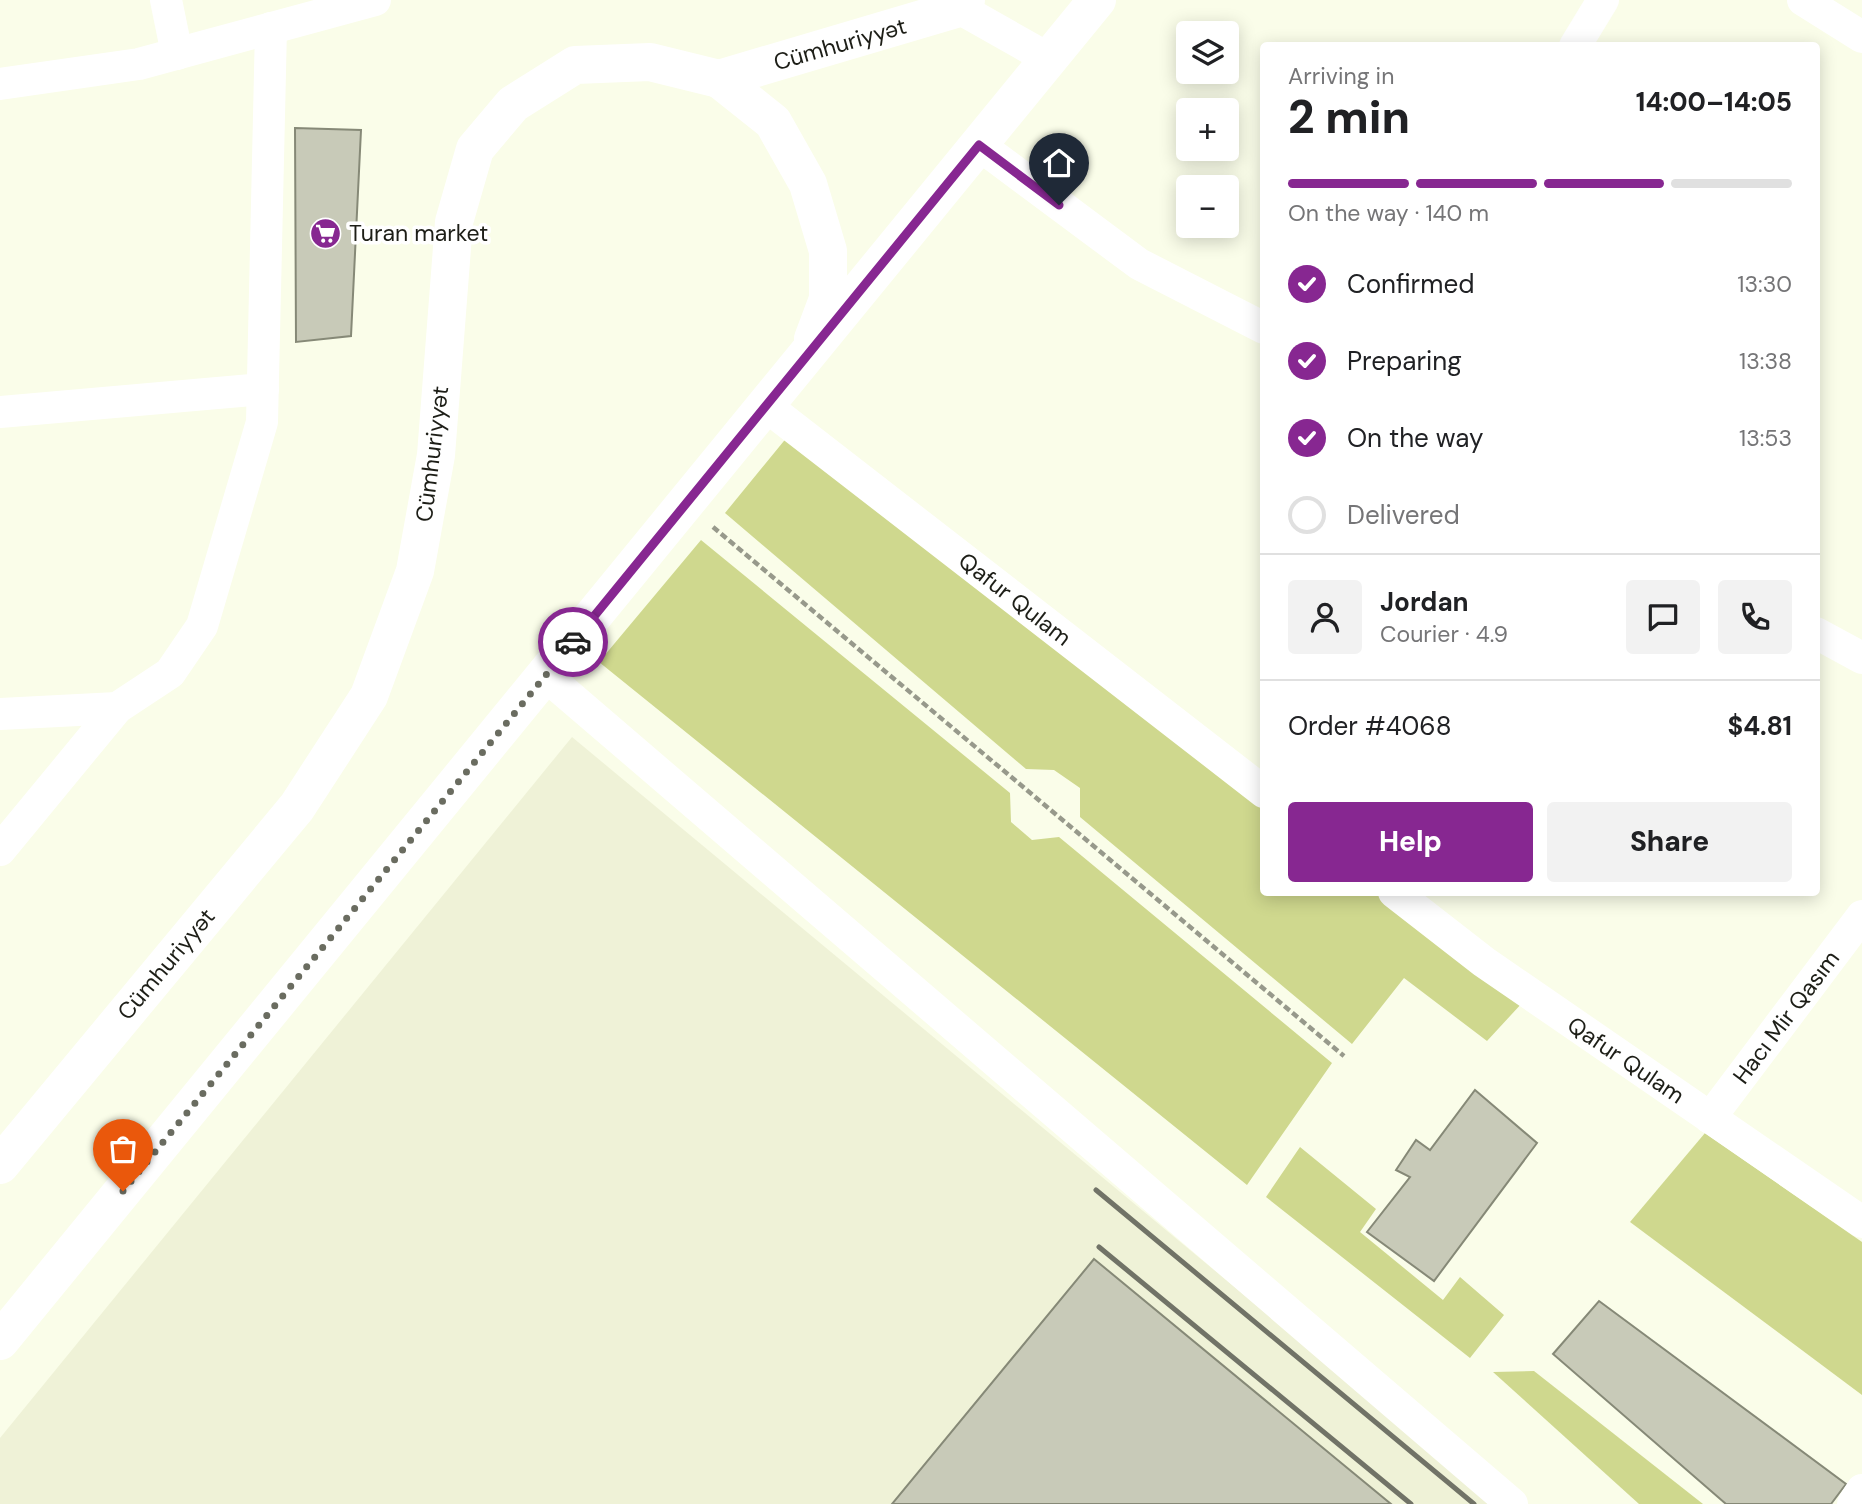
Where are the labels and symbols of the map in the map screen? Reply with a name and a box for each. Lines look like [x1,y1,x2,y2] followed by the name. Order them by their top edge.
[770,11,910,77] street label: Cümhuriyyət
[1029,133,1089,205] pin
[309,216,343,250] supermarket icon: Turan market
[349,218,488,248] place label: Turan market
[409,384,455,524] street label: Cümhuriyyət
[953,546,1077,652] street label: Qafur Qulam
[538,607,608,677] courier
[111,902,221,1026] street label: Cümhuriyyət
[1726,944,1846,1090] street label: Hacı Mir Qasım
[1562,1010,1690,1110] street label: Qafur Qulam
[93,1119,153,1191] pin

